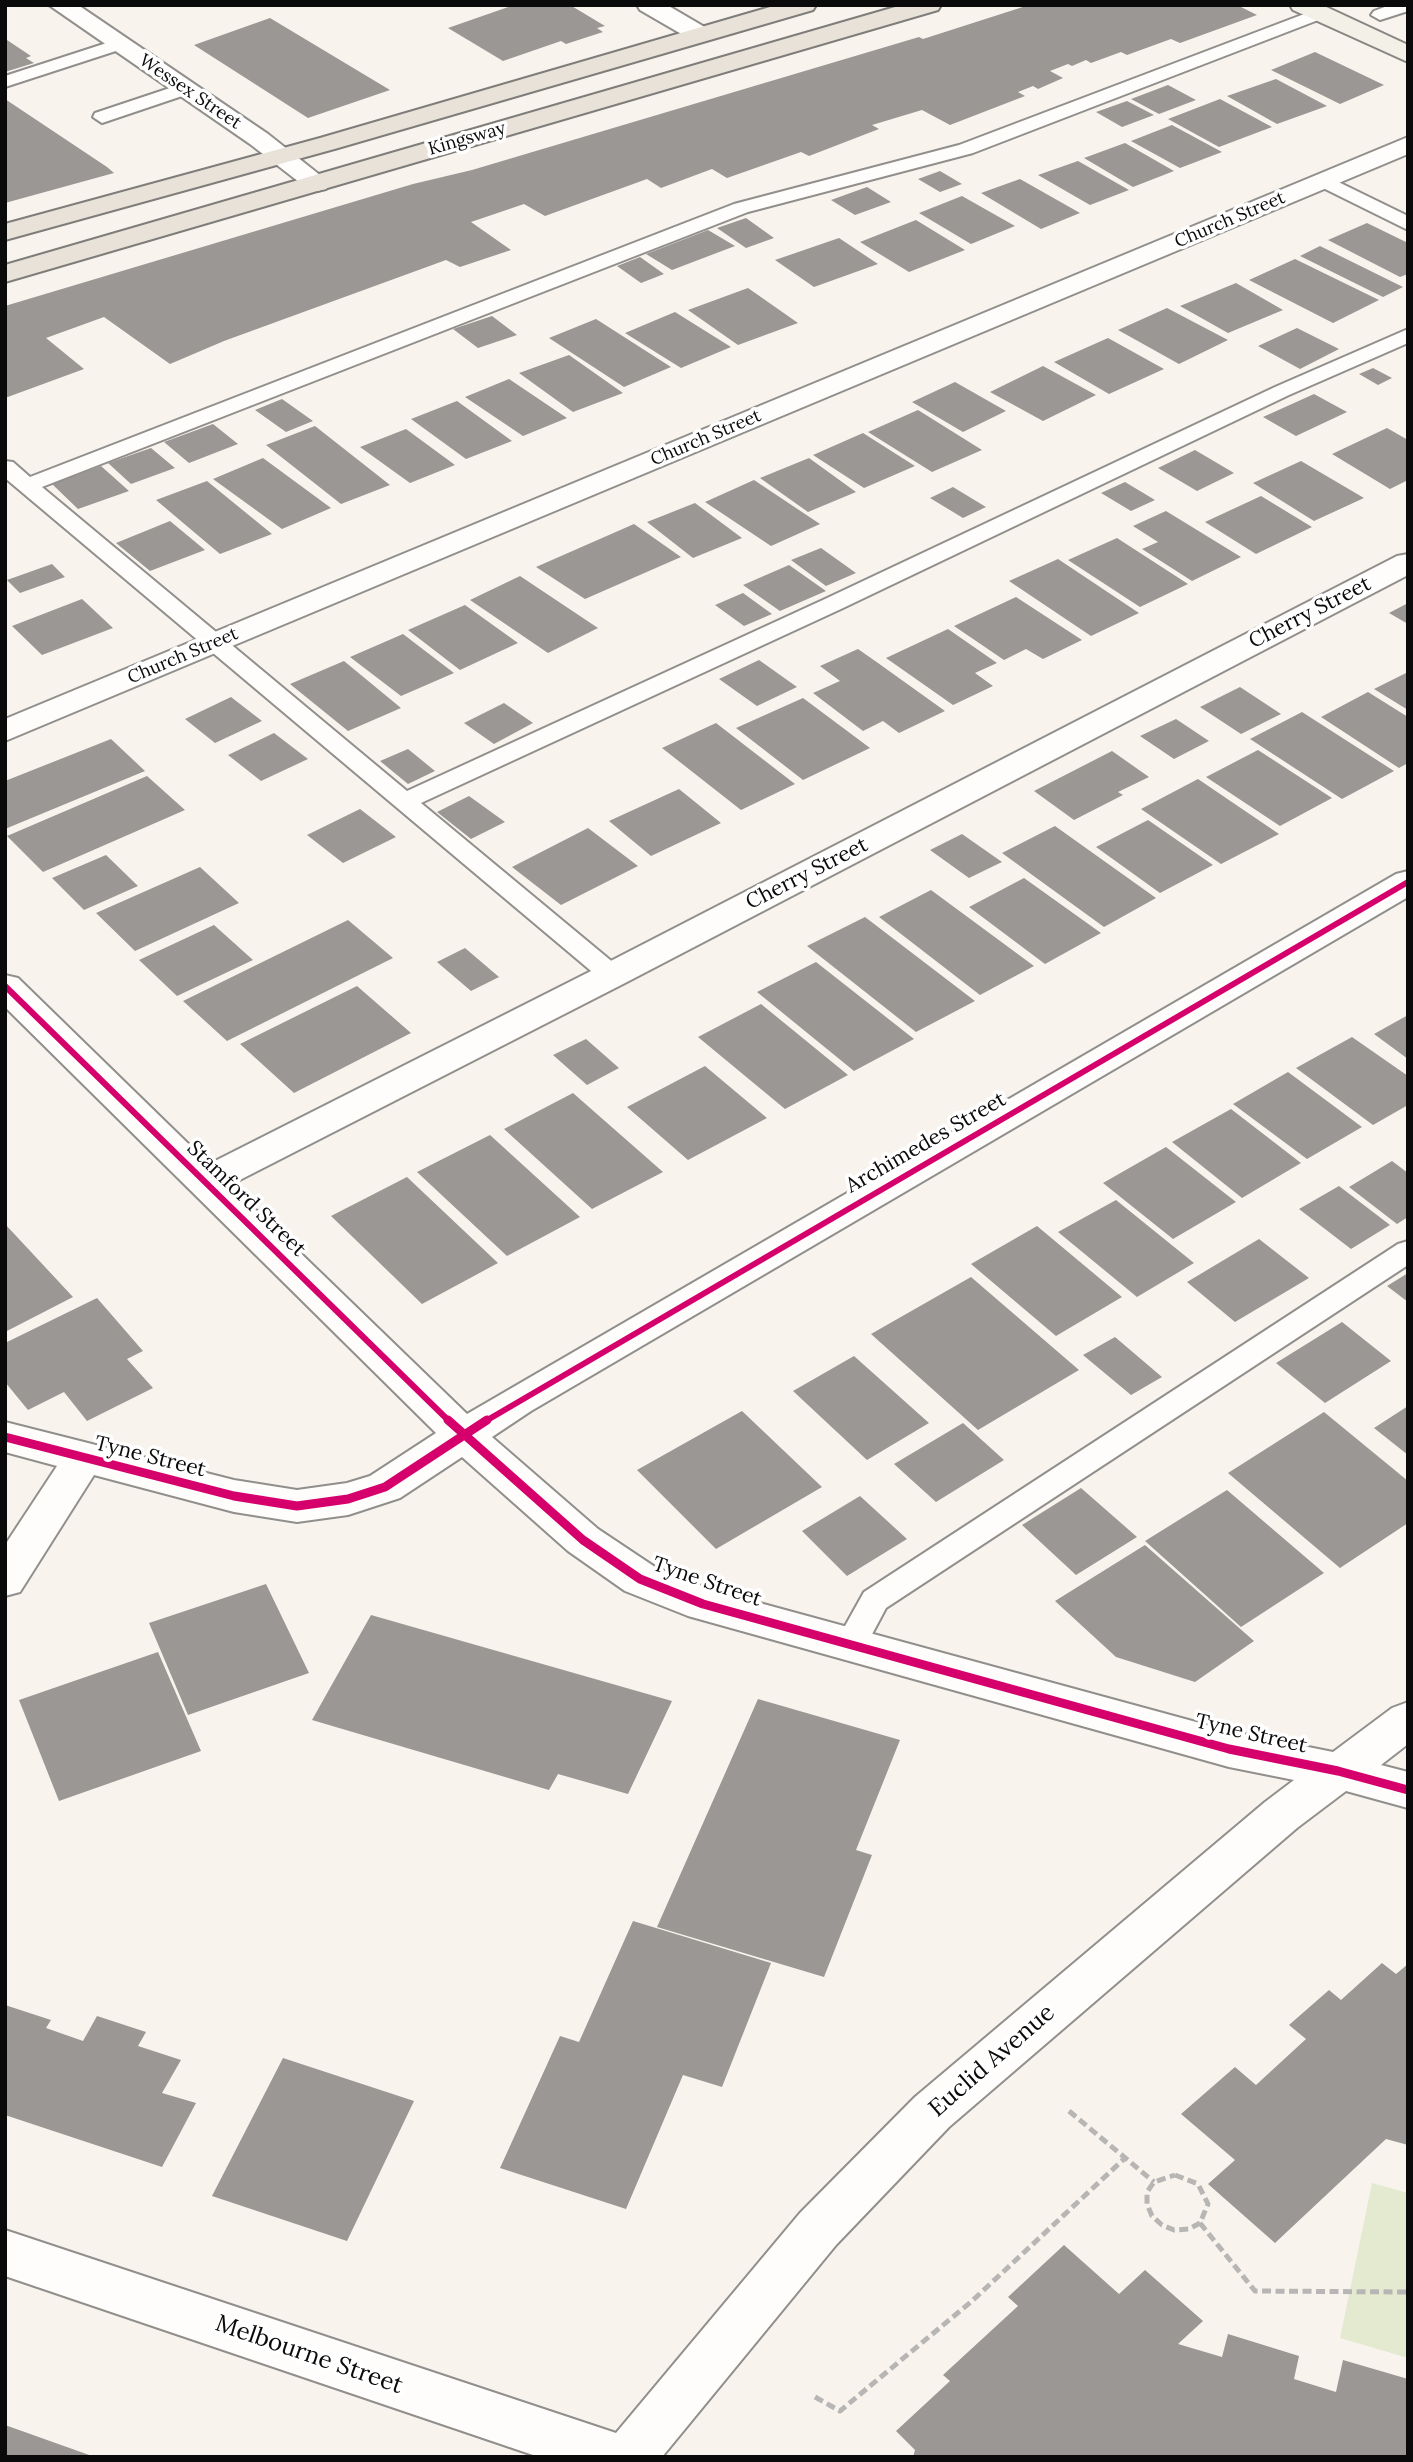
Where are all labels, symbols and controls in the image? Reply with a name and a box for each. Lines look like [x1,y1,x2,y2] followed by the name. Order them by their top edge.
[135,50,245,134] street label: Wessex Street
[426,118,508,160] street label: Kingsway
[1172,187,1288,253] street label: Church Street
[648,405,764,471] street label: Church Street
[1245,572,1375,654] street label: Cherry Street
[125,623,241,689] street label: Church Street
[742,833,872,915] street label: Cherry Street
[842,1087,1010,1199] street label: Archimedes Street
[181,1136,311,1262] street label: Stamford Street
[92,1431,208,1483] street label: Tyne Street
[649,1552,765,1612] street label: Tyne Street
[1193,1709,1309,1759] street label: Tyne Street
[923,1999,1061,2123] street label: Euclid Avenue
[212,2309,406,2401] street label: Melbourne Street

